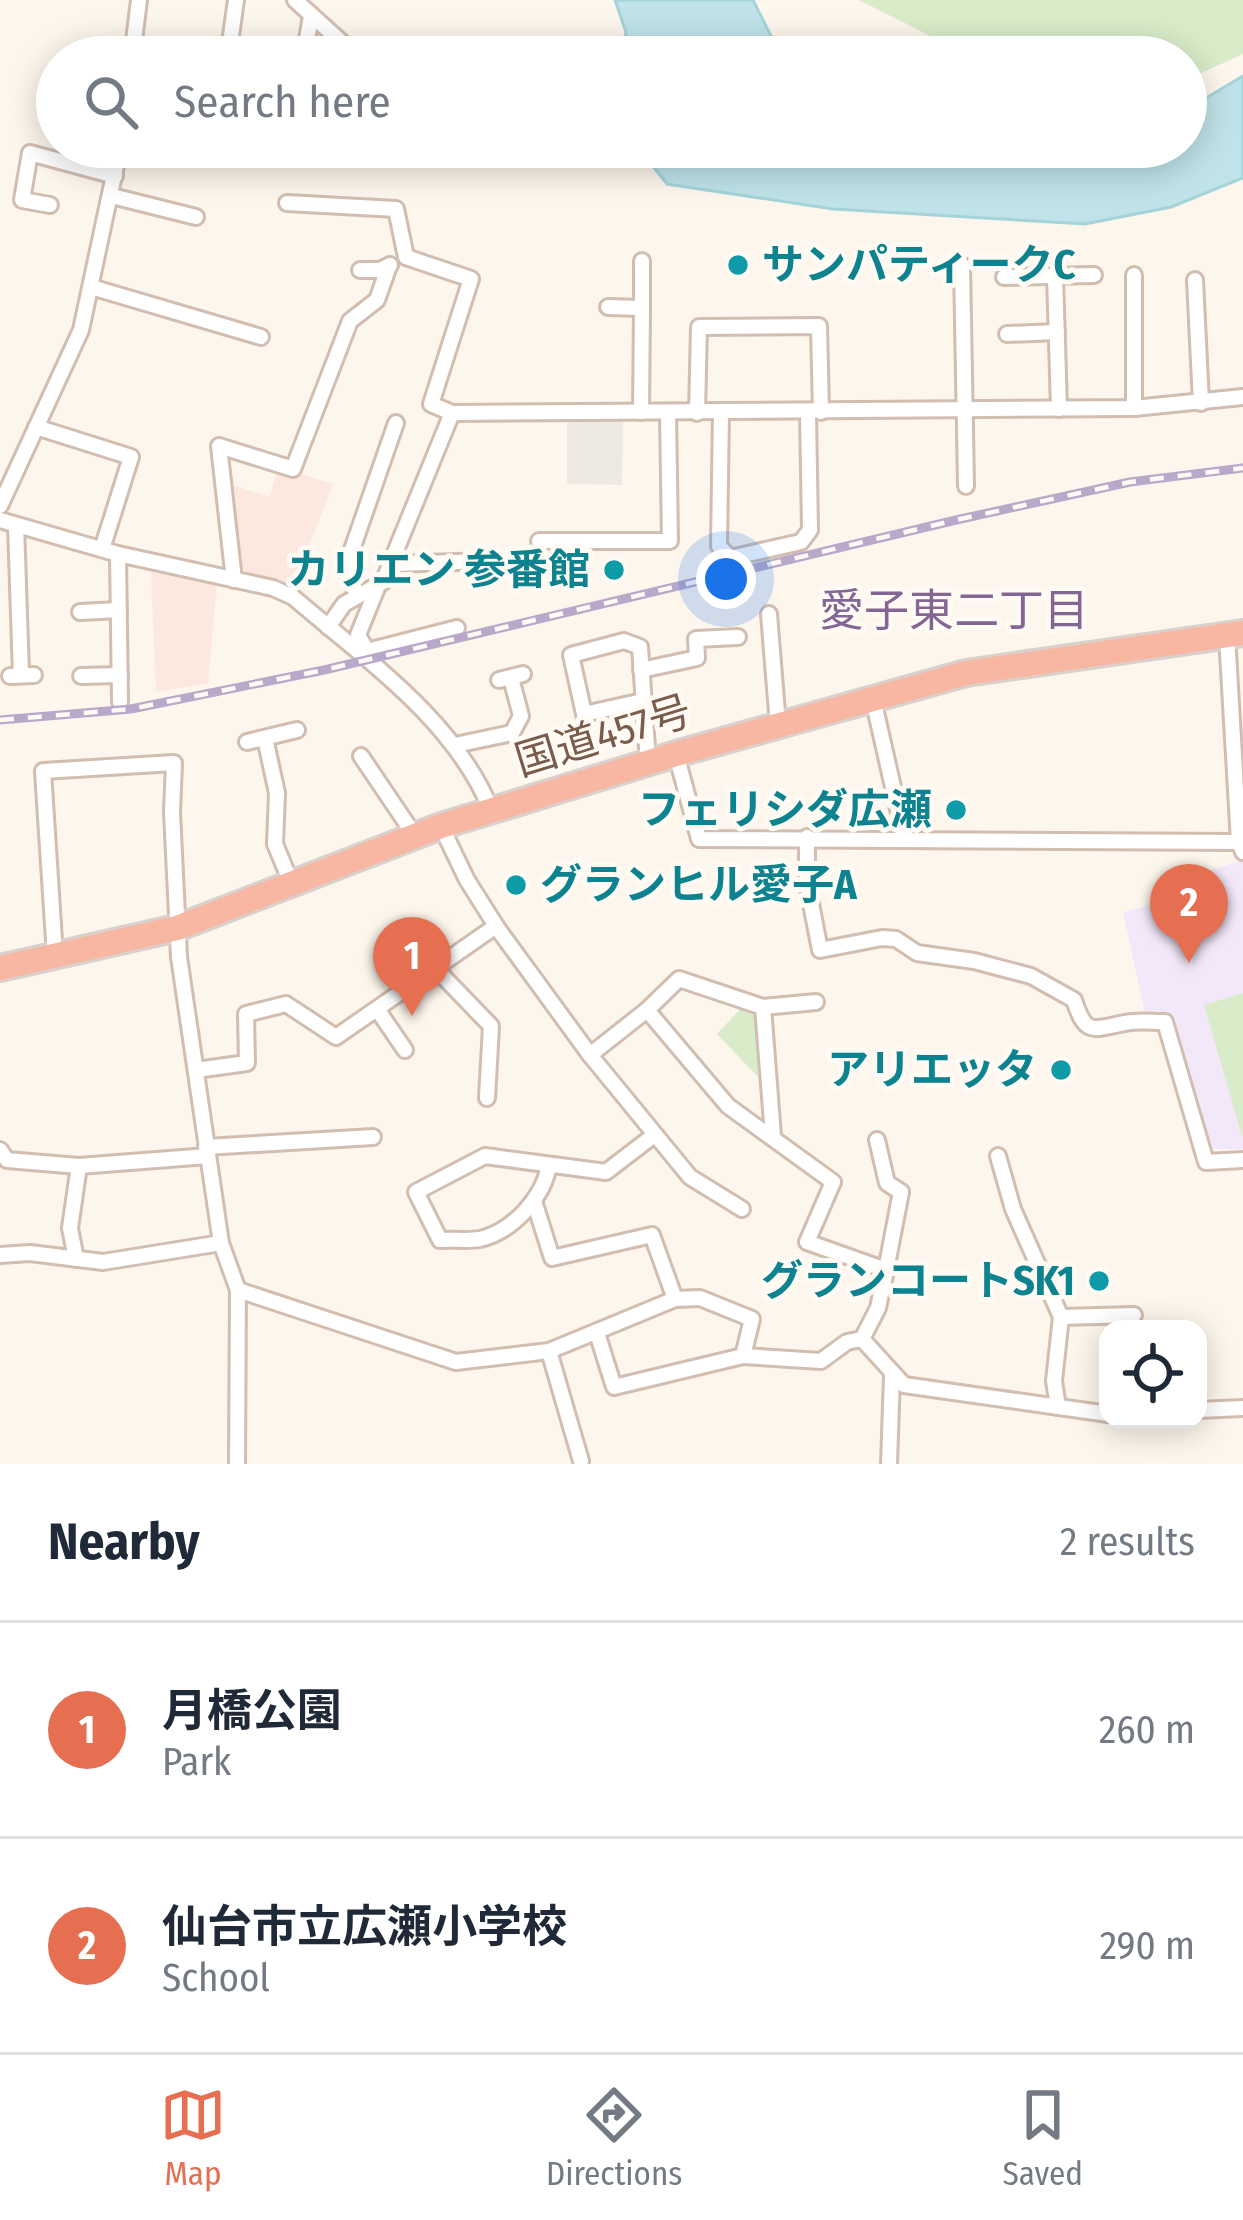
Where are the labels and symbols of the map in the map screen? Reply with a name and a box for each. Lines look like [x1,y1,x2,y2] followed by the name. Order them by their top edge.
[762,240,1076,290] place label: サンパティークC
[725,252,751,278] marker: サンパティークC
[287,545,590,595] place label: カリエン 参番館
[696,549,756,609] your location
[601,557,627,583] marker: カリエン 参番館
[819,584,1089,638] district label: 愛子東二丁目
[509,686,697,786] street label: 国道457号
[638,785,932,835] place label: フェリシダ広瀬
[943,797,969,823] marker: フェリシダ広瀬
[540,860,858,910] place label: グランヒル愛子A
[1150,864,1228,963] pin: 2
[503,872,529,898] marker: グランヒル愛子A
[373,917,451,1016] pin: 1
[827,1045,1037,1095] place label: アリエッタ
[1048,1057,1074,1083] marker: アリエッタ
[761,1256,1075,1306] place label: グランコートSK1
[1086,1268,1112,1294] marker: グランコートSK1

